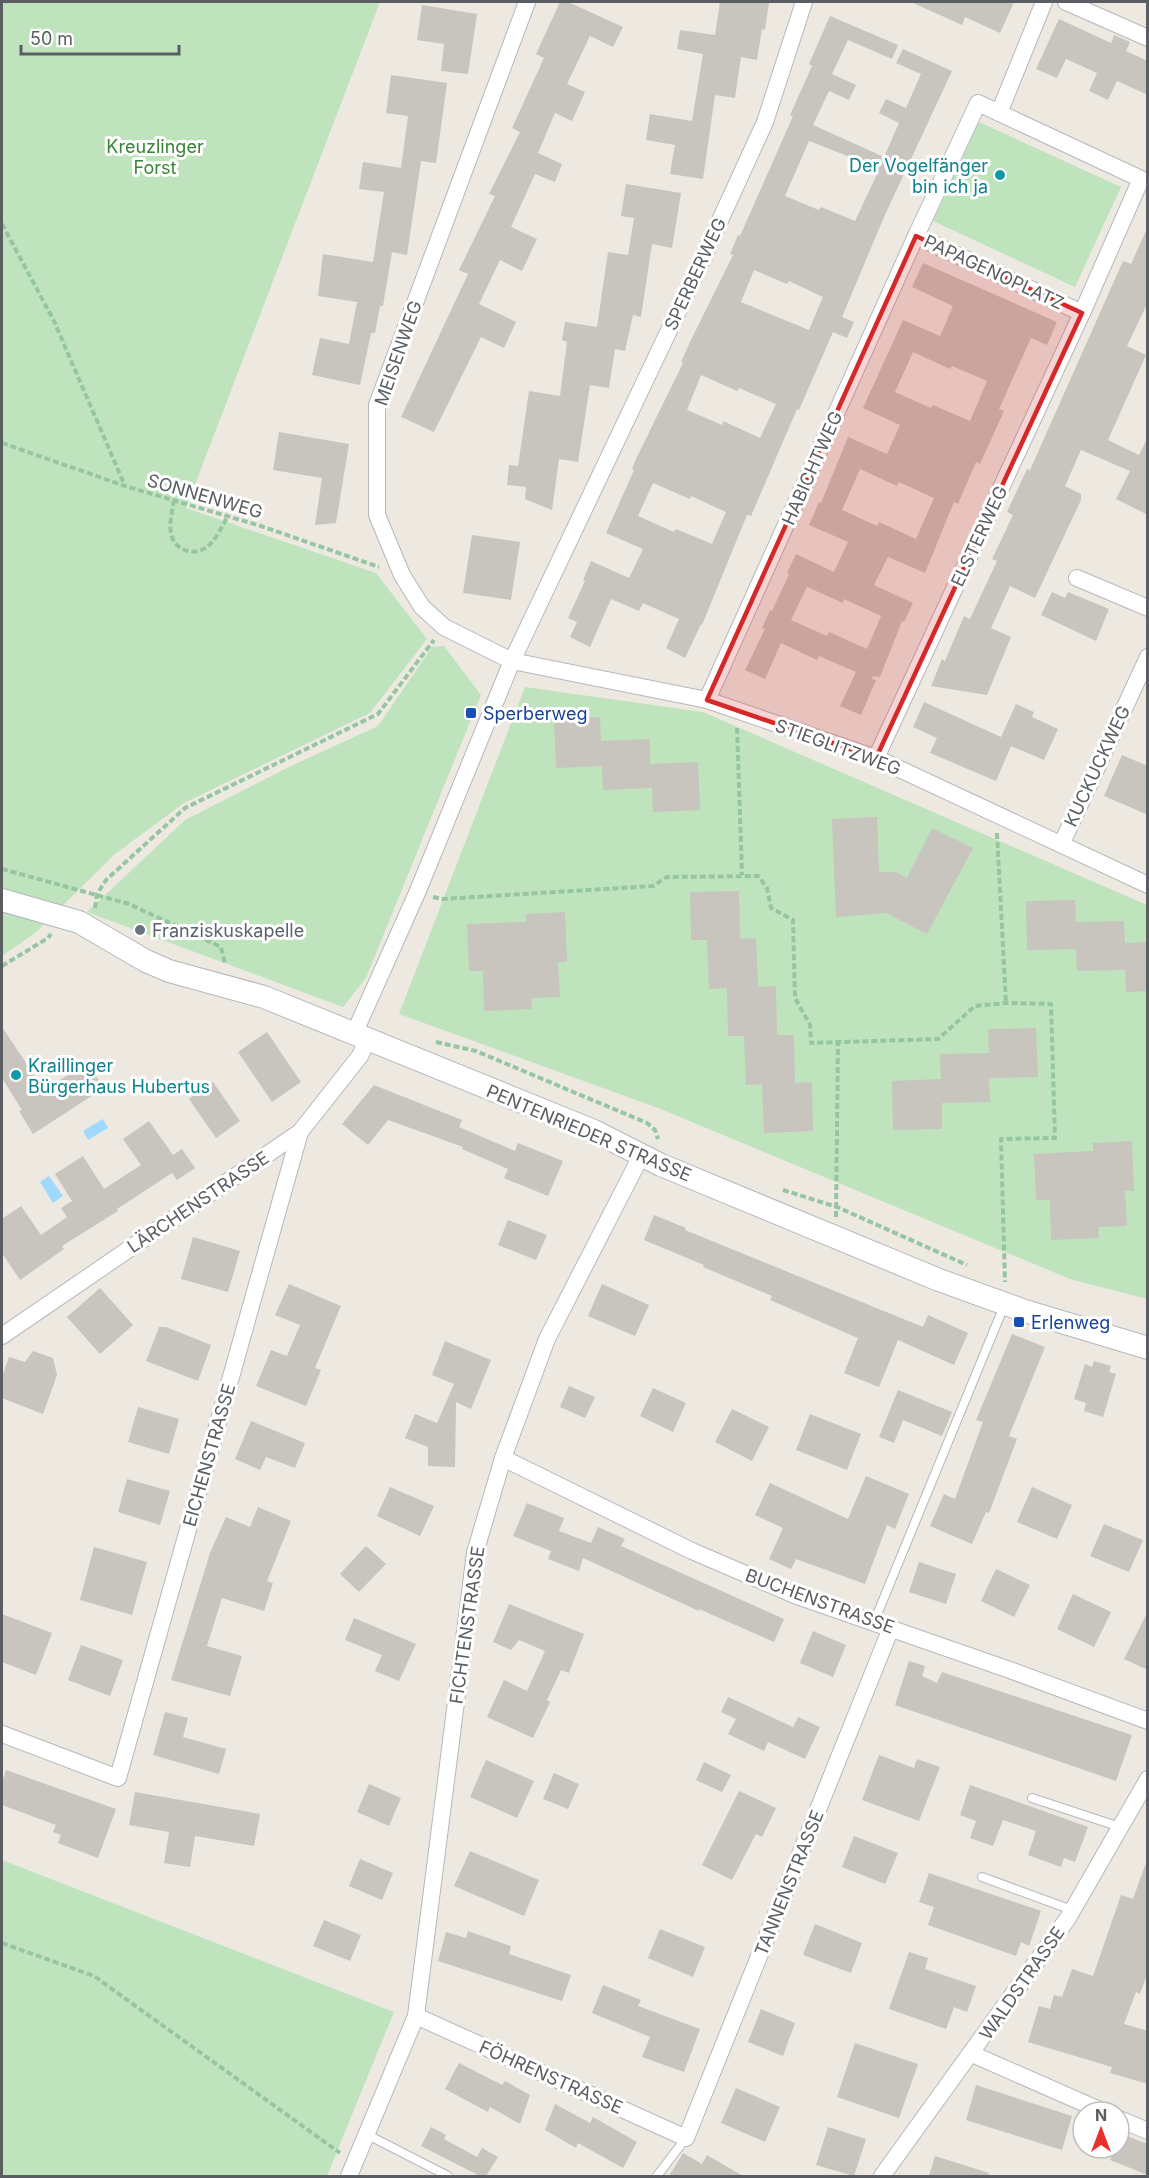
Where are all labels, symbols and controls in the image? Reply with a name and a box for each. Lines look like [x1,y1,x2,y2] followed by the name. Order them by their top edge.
[21,18,178,56] scale bar
[30,28,73,49] text: 50 m
[106,136,204,178] park label: Kreuzlinger Forst
[849,155,988,197] place label: Der Vogelfänger bin ich ja
[993,168,1007,182] marker: Der Vogelfänger bin ich ja
[660,214,730,334] street label: SPERBERWEG
[921,230,1067,314] street label: PAPAGENOPLATZ
[370,298,426,408] street label: MEISENWEG
[777,408,847,528] street label: HABICHTWEG
[145,470,265,522] street label: SONNENWEG
[947,482,1011,590] street label: ELSTERWEG
[1060,702,1134,830] street label: KUCKUCKWEG
[483,703,588,724] place label: Sperberweg
[464,706,478,720] marker: Sperberweg
[772,715,904,779] street label: STIEGLITZWEG
[152,920,304,941] place label: Franziskuskapelle
[133,923,147,937] marker: Franziskuskapelle
[28,1055,210,1097] place label: Kraillinger Bürgerhaus Hubertus
[9,1068,23,1082] marker: Kraillinger Bürgerhaus Hubertus
[483,1080,695,1186] street label: PENTENRIEDER STRASSE
[123,1146,273,1257] street label: LÄRCHENSTRASSE
[1031,1312,1110,1333] place label: Erlenweg
[1012,1315,1026,1329] marker: Erlenweg
[179,1381,239,1529] street label: EICHENSTRASSE
[446,1545,488,1705] street label: FICHTENSTRASSE
[743,1564,897,1638] street label: BUCHENSTRASSE
[750,1807,828,1959] street label: TANNENSTRASSE
[975,1922,1069,2044] street label: WALDSTRASSE
[476,2035,626,2118] street label: FÖHRENSTRASSE
[1071,2100,1131,2160] north arrow
[1095,2105,1107,2125] text: N

